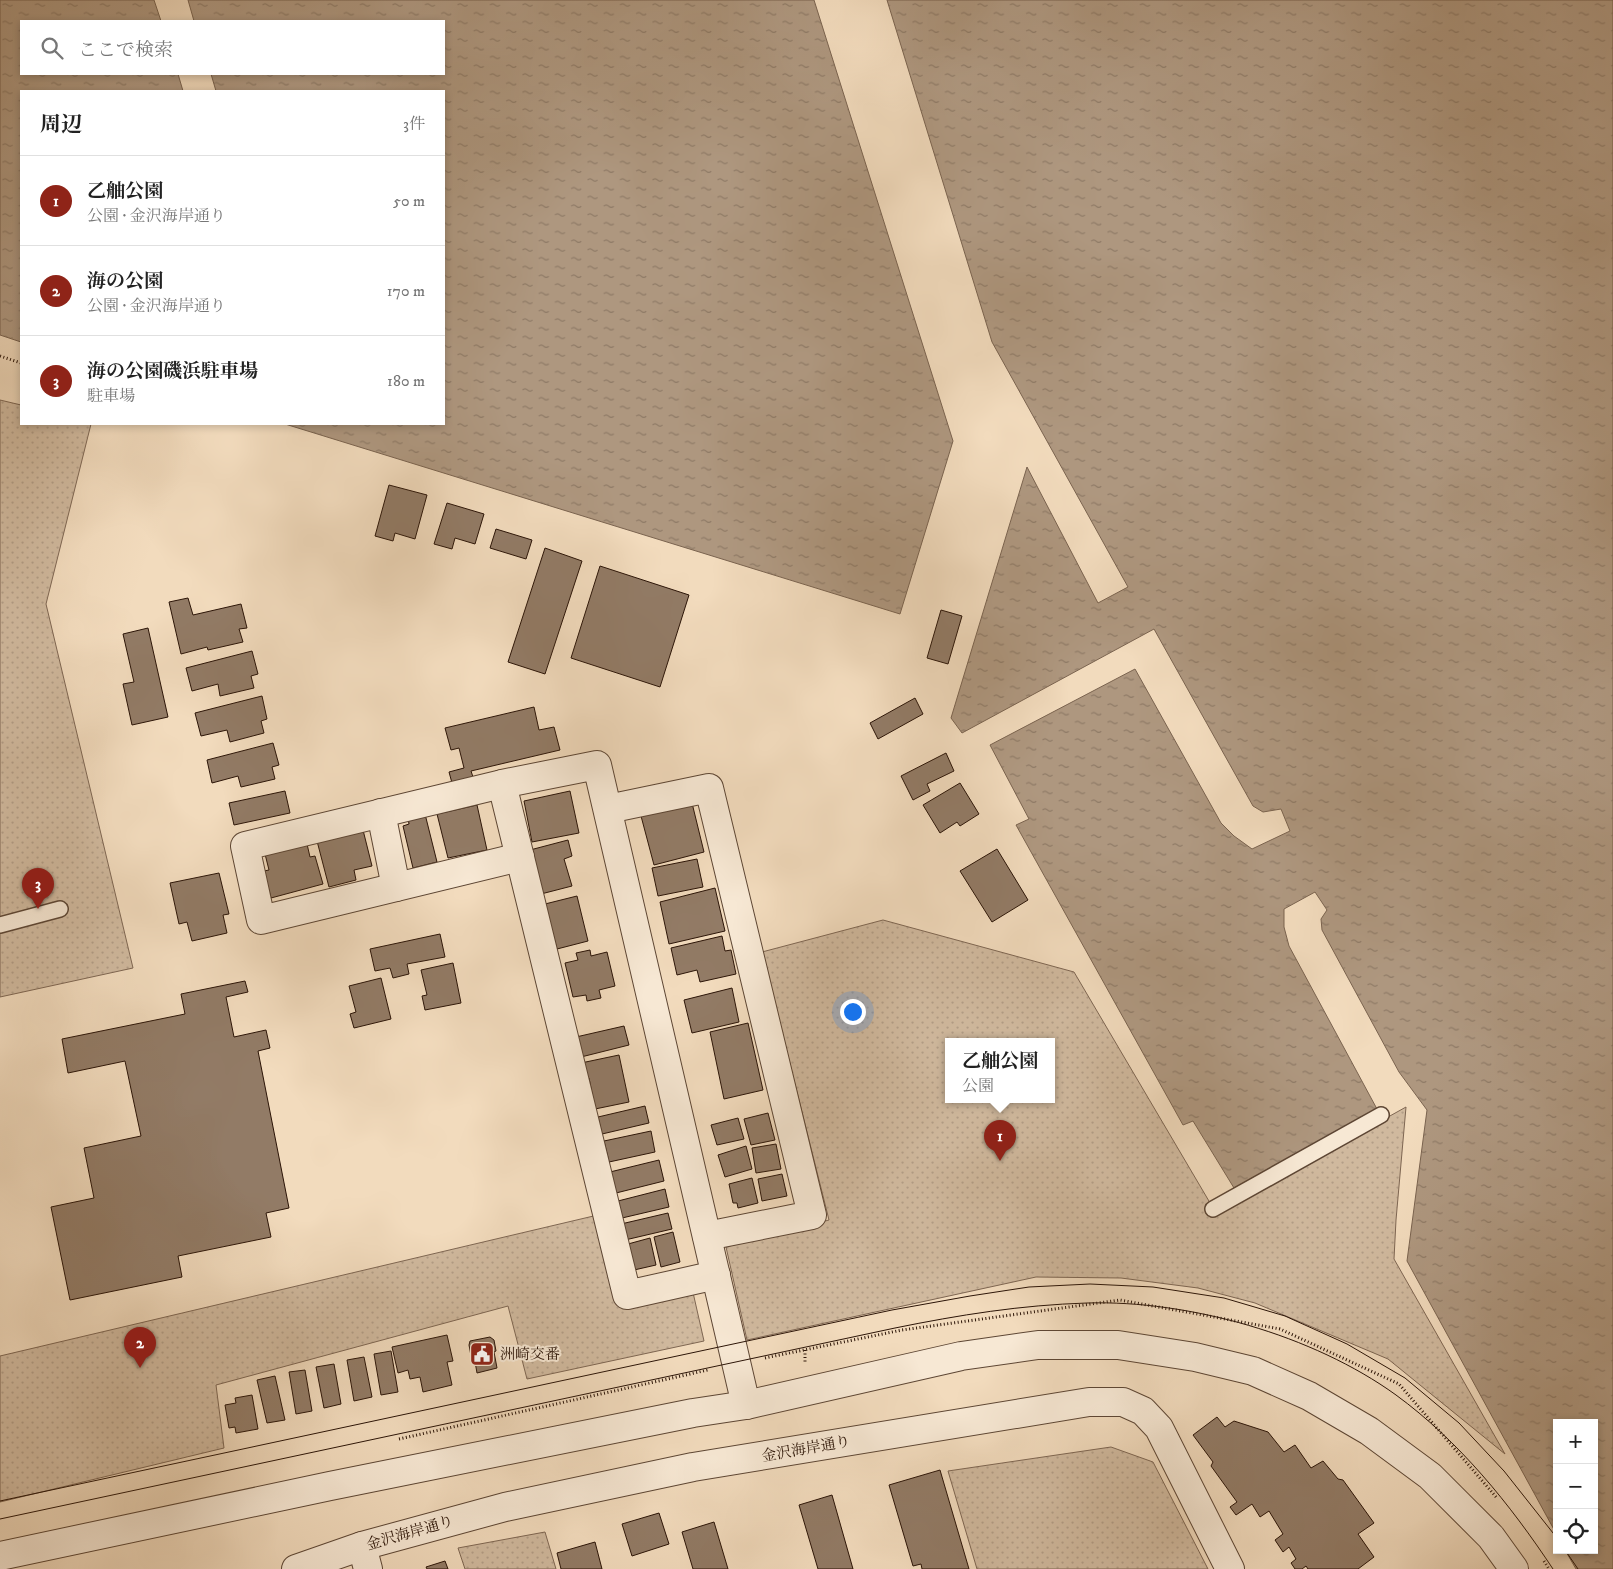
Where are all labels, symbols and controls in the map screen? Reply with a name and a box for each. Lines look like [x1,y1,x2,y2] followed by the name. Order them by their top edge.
[20,20,445,75] search box
[38,34,66,62] icon: search
[78,39,173,62] text: ここで検索
[40,112,82,138] text: 周辺
[403,114,425,134] text: 3件
[87,180,163,203] text: 乙舳公園
[53,191,59,211] text: 1
[393,191,425,211] text: 50 m
[87,206,226,226] text: 公園 · 金沢海岸通り
[87,270,163,293] text: 海の公園
[52,281,60,301] text: 2
[387,281,425,301] text: 170 m
[87,296,226,316] text: 公園 · 金沢海岸通り
[87,360,258,383] text: 海の公園磯浜駐車場
[53,371,59,391] text: 3
[387,371,425,391] text: 180 m
[87,386,135,406] text: 駐車場
[22,868,54,909] pin: 3
[840,999,866,1025] your location
[945,1038,1055,1103] popup
[962,1050,1038,1073] text: 乙舳公園
[962,1076,994,1096] text: 公園
[984,1120,1016,1161] pin: 1
[124,1327,156,1368] pin: 2
[469,1341,495,1367] public building icon: 洲崎交番
[500,1345,560,1364] place label: 洲崎交番
[1553,1419,1598,1554] map controls
[1553,1419,1598,1464] button: +
[760,1432,852,1466] street label: 金沢海岸通り
[1553,1464,1598,1509] button: −
[1553,1509,1598,1554] button: locate
[364,1511,456,1555] street label: 金沢海岸通り

